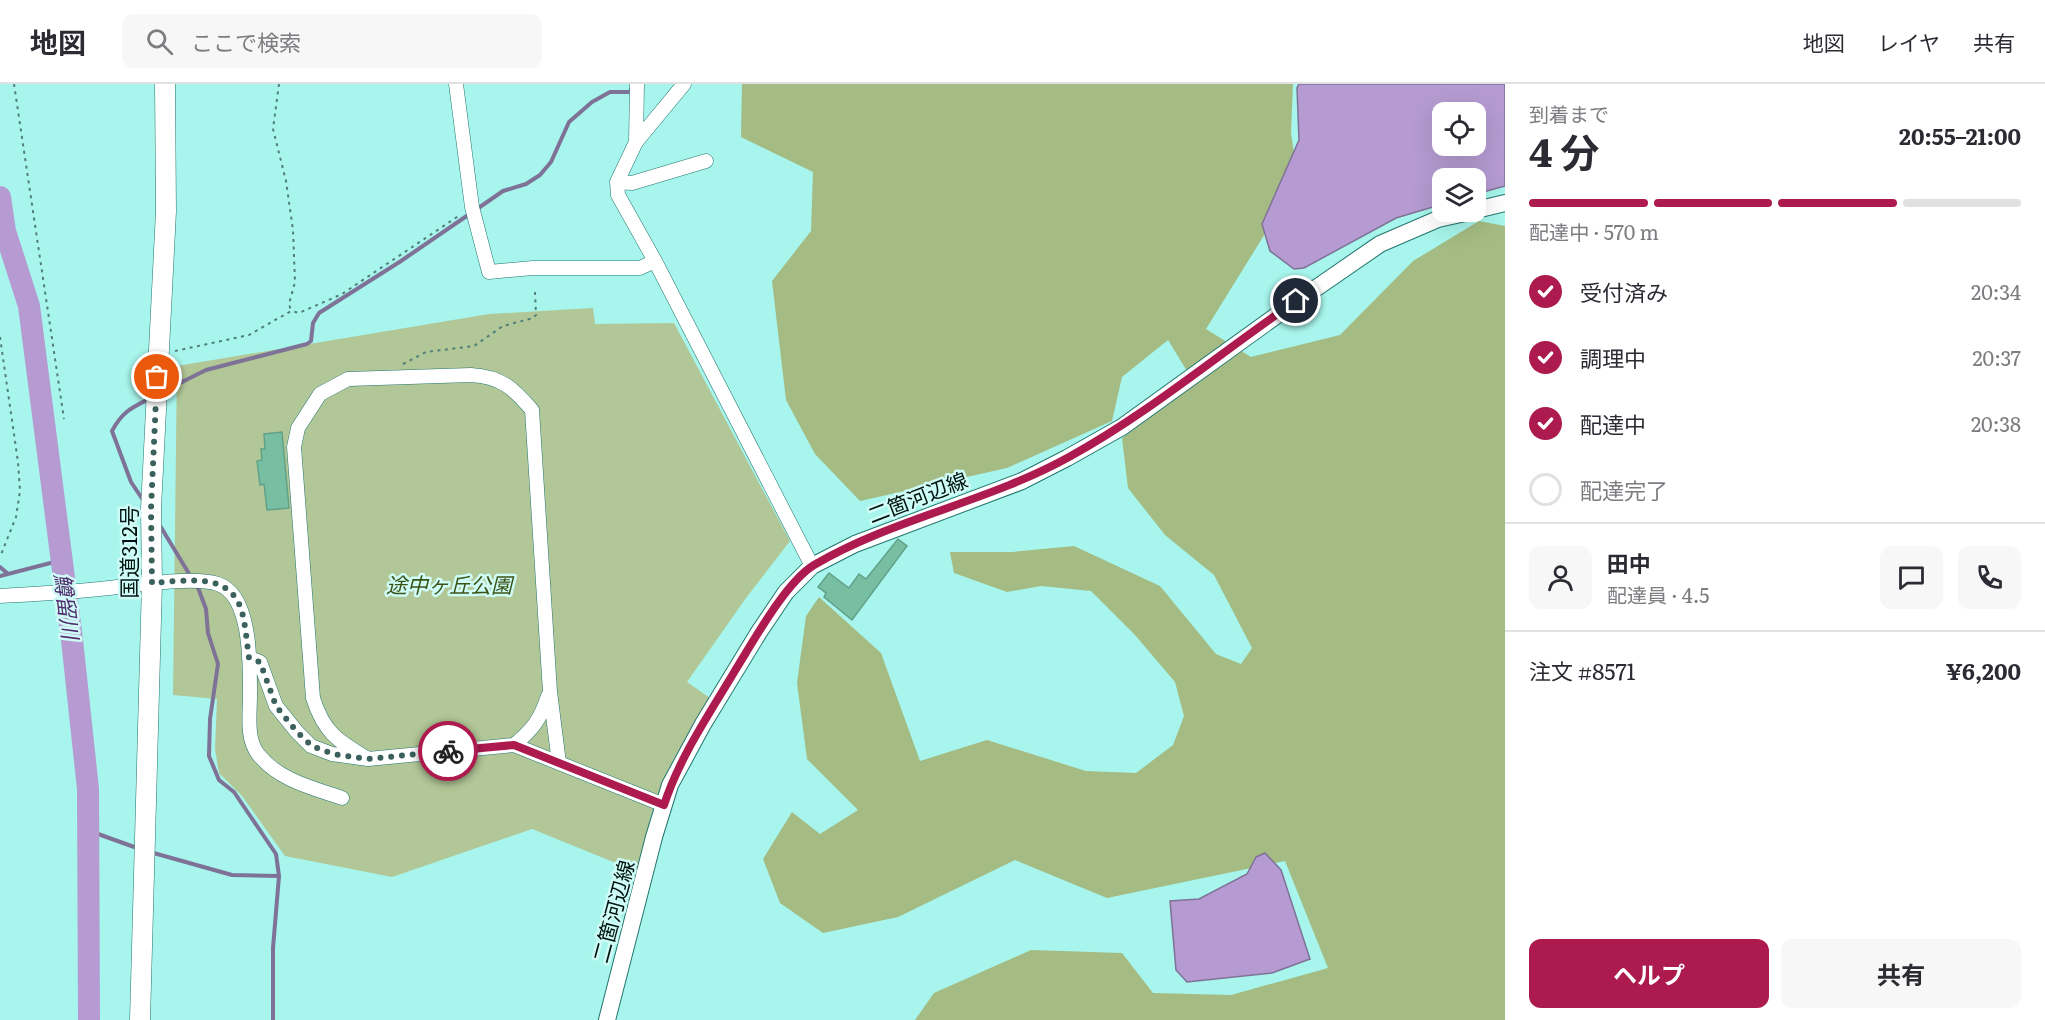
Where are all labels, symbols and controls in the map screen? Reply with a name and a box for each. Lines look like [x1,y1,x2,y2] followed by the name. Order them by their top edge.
[122,14,542,68] search box
[30,20,86,62] text: 地図
[143,25,176,58] icon: search
[191,25,301,58] text: ここで検索
[1803,26,1845,57] text: 地図
[1878,26,1940,57] text: レイヤ
[1973,26,2015,57] text: 共有
[1529,98,1609,128] text: 到着まで
[1432,102,1486,222] map controls
[1432,102,1486,156] button: locate
[1899,119,2021,152] text: 20:55–21:00
[1529,121,1599,179] text: 4 分
[1432,168,1486,222] button: layers
[1529,216,1659,246] text: 配達中 · 570 m
[1270,275,1321,326] pin
[1529,275,1562,308] icon: check
[1580,275,1668,308] text: 受付済み
[1971,276,2021,306] text: 20:34
[1279,284,1312,317] icon: home
[1529,341,1562,374] icon: check
[1580,341,1646,374] text: 調理中
[1972,342,2021,372] text: 20:37
[131,351,182,402] pin
[140,360,173,393] icon: bag
[1529,407,1562,440] icon: check
[1580,407,1646,440] text: 配達中
[1971,408,2021,438] text: 20:38
[862,463,972,529] street label: 二箇河辺線
[1580,473,1668,506] text: 配達完了
[112,505,143,599] street label: 国道312号
[1529,546,1592,609] button: person
[1607,546,1651,579] text: 田中
[1880,546,1943,609] button: chat
[1958,546,2021,609] button: phone
[386,568,515,599] park label: 途中ヶ丘公園
[48,571,89,643] water label: 鱒留川
[1607,579,1710,609] text: 配達員 · 4.5
[1529,654,1636,687] text: 注文 #8571
[1946,654,2021,687] text: ¥6,200
[418,721,478,781] courier
[432,735,465,768] icon: bike
[583,856,641,966] street label: 二箇河辺線
[1529,939,1769,1008] button: ヘルプ
[1781,939,2021,1008] button: 共有

